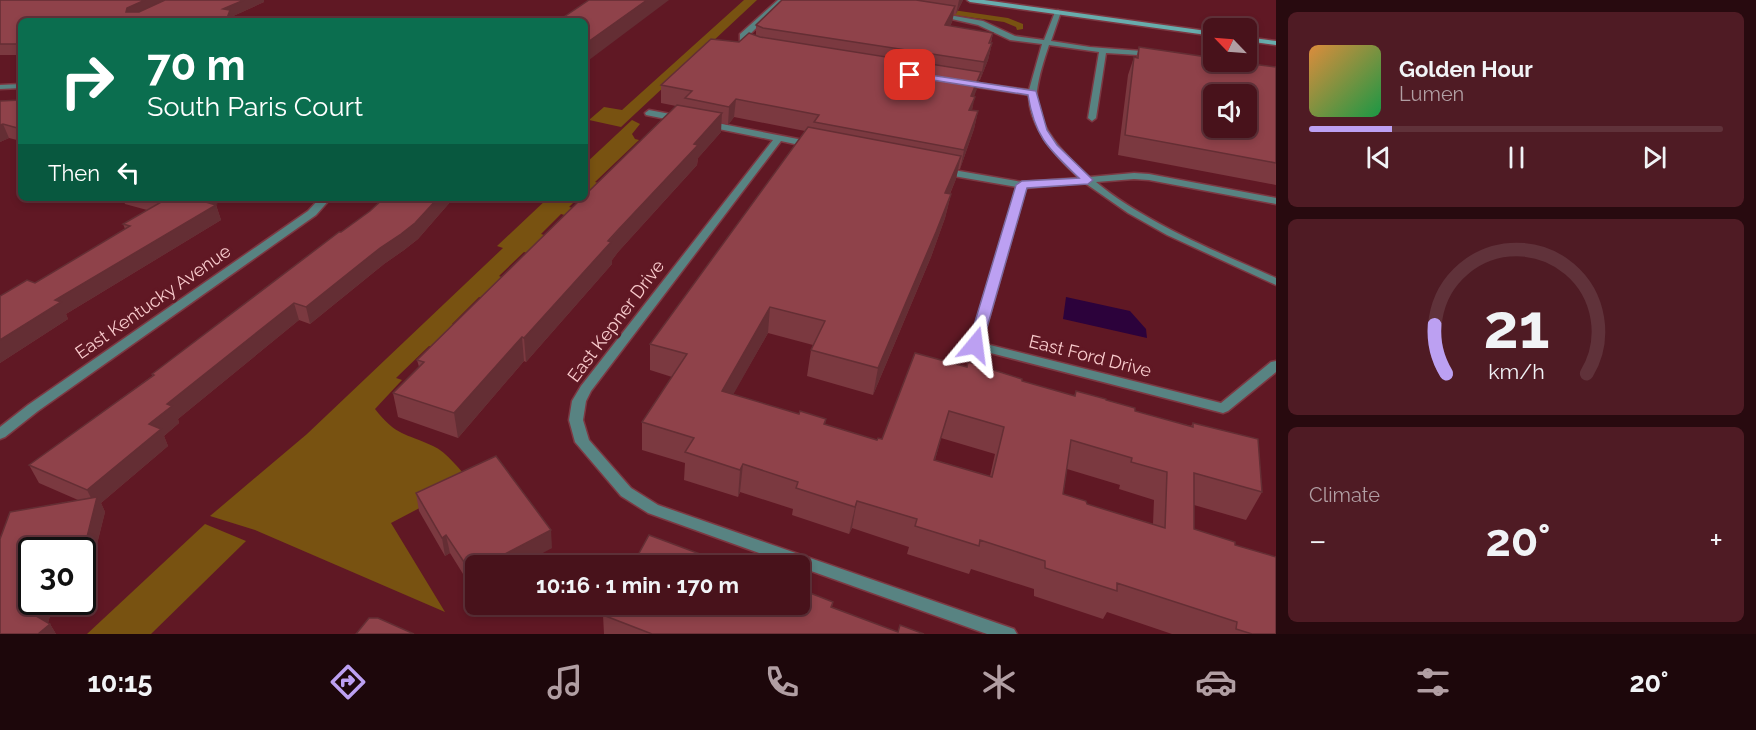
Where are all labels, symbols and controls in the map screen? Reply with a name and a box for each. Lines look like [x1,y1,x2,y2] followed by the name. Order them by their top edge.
[1203,18,1257,72] north arrow
[1203,18,1257,138] map controls
[147,41,246,90] text: 70 m
[48,42,126,120] icon: right
[884,49,935,100] pin
[1399,56,1533,82] text: Golden Hour
[893,58,926,91] icon: arrive
[1399,82,1464,106] text: Lumen
[1203,84,1257,138] button: sound
[147,91,363,122] text: South Paris Court
[1362,141,1395,174] icon: previous
[1500,141,1533,174] icon: pause
[1638,141,1671,174] icon: next
[112,156,145,189] icon: left
[48,160,100,186] text: Then
[71,240,235,363] street label: East Kentucky Avenue
[563,255,669,386] street label: East Kepner Drive
[1483,289,1549,363] text: 21
[943,313,1007,377] position arrow
[1027,330,1154,381] street label: East Ford Drive
[1488,359,1544,384] text: km/h
[1309,483,1380,507] text: Climate
[1485,514,1551,567] text: 20°
[1309,521,1327,560] text: −
[1709,521,1723,560] text: +
[18,537,96,615] speed limit sign: 30
[536,572,739,598] text: 10:16 · 1 min · 170 m
[327,661,369,703] icon: directions
[544,661,586,703] icon: music
[761,661,803,703] icon: phone
[978,661,1020,703] icon: climate
[1195,661,1237,703] icon: car
[1412,661,1454,703] icon: filters
[88,667,152,698] text: 10:15
[1629,667,1669,698] text: 20°

